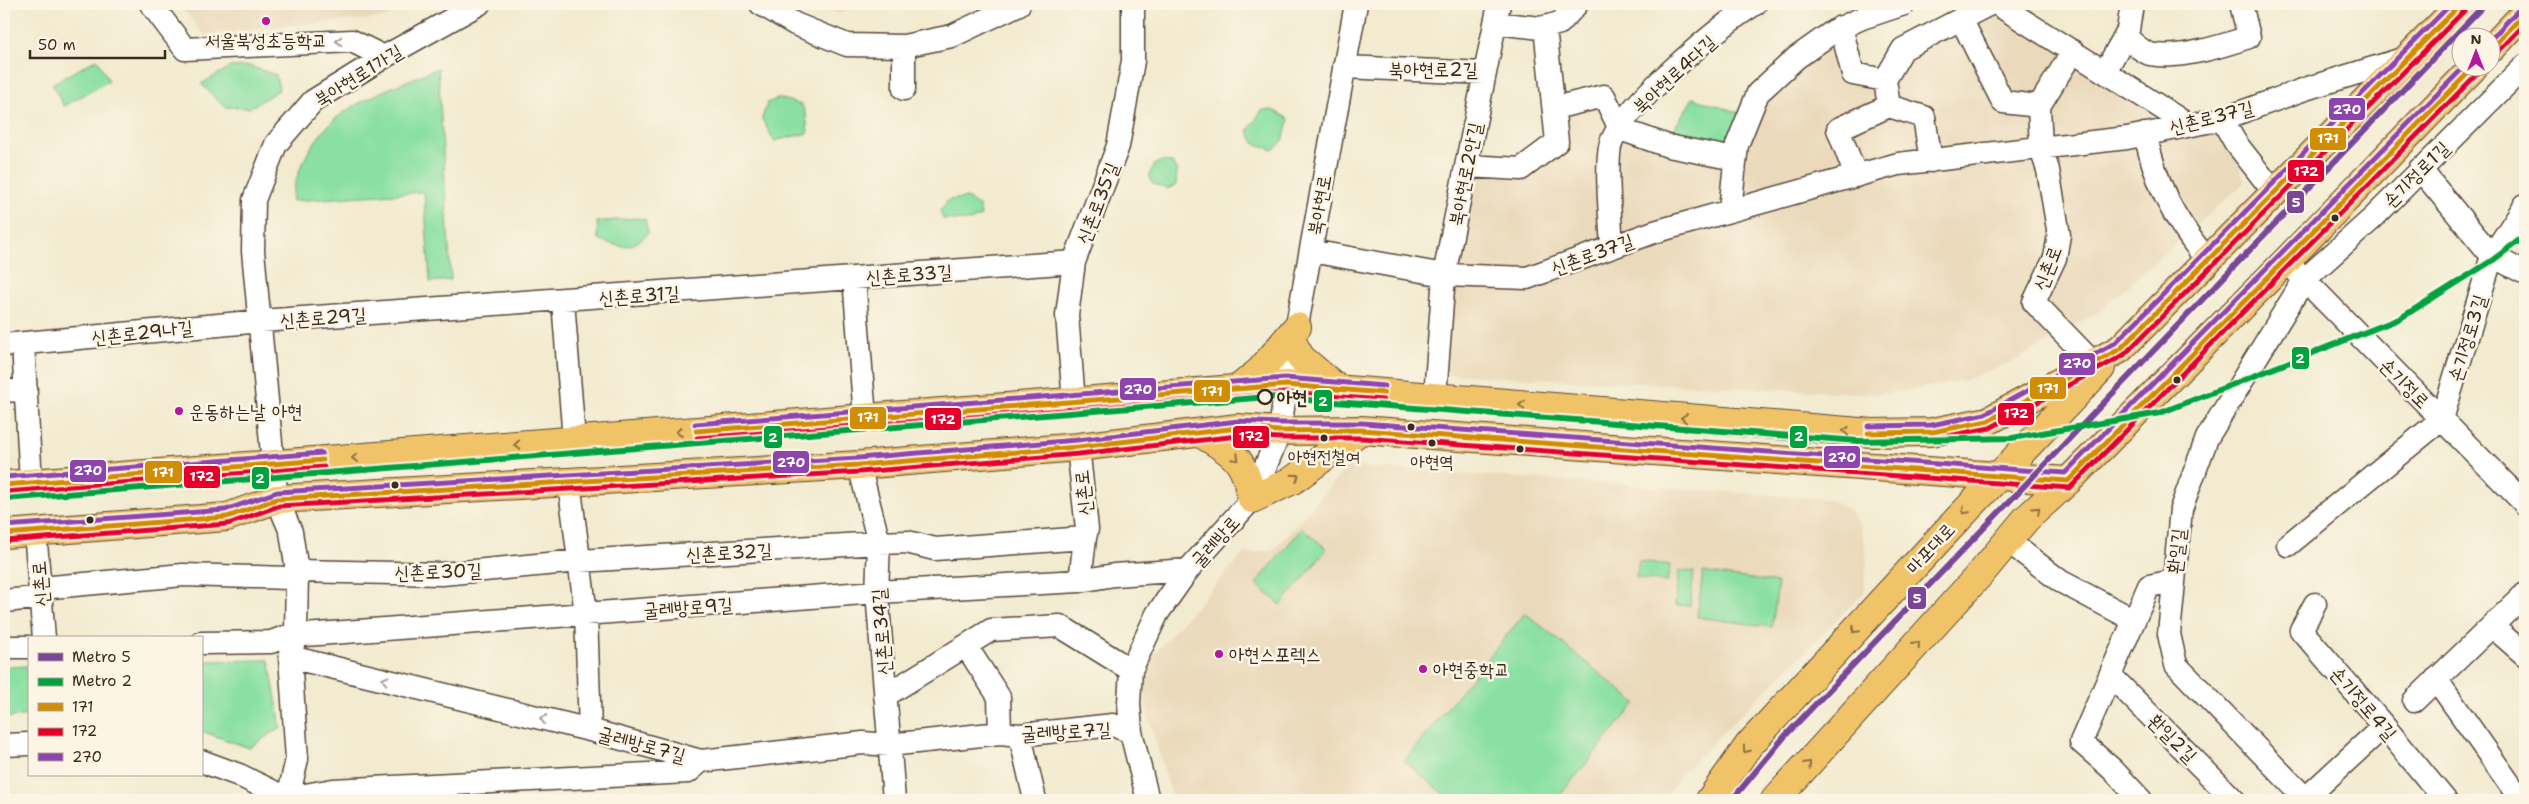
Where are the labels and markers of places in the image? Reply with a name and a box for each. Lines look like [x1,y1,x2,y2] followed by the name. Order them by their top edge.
[260,15,272,27] marker: 서울북성초등학교
[205,28,327,53] place label: 서울북성초등학교
[2330,213,2340,223] unlabelled marker
[2172,375,2182,385] unlabelled marker
[1277,385,1308,410] place label: 아현
[1257,389,1273,405] marker: 아현
[189,399,303,424] place label: 운동하는날 아현
[173,405,185,417] marker: 운동하는날 아현
[1406,422,1416,432] unlabelled marker
[1319,433,1329,443] marker: 아현전철여
[1427,438,1437,448] marker: 아현역
[1515,444,1525,454] unlabelled marker
[1288,445,1360,469] place label: 아현전철여
[1410,450,1454,474] place label: 아현역
[390,480,400,490] unlabelled marker
[85,515,95,525] unlabelled marker
[1229,642,1321,667] place label: 아현스포렉스
[1213,648,1225,660] marker: 아현스포렉스
[1433,657,1509,682] place label: 아현중학교
[1417,663,1429,675] marker: 아현중학교

